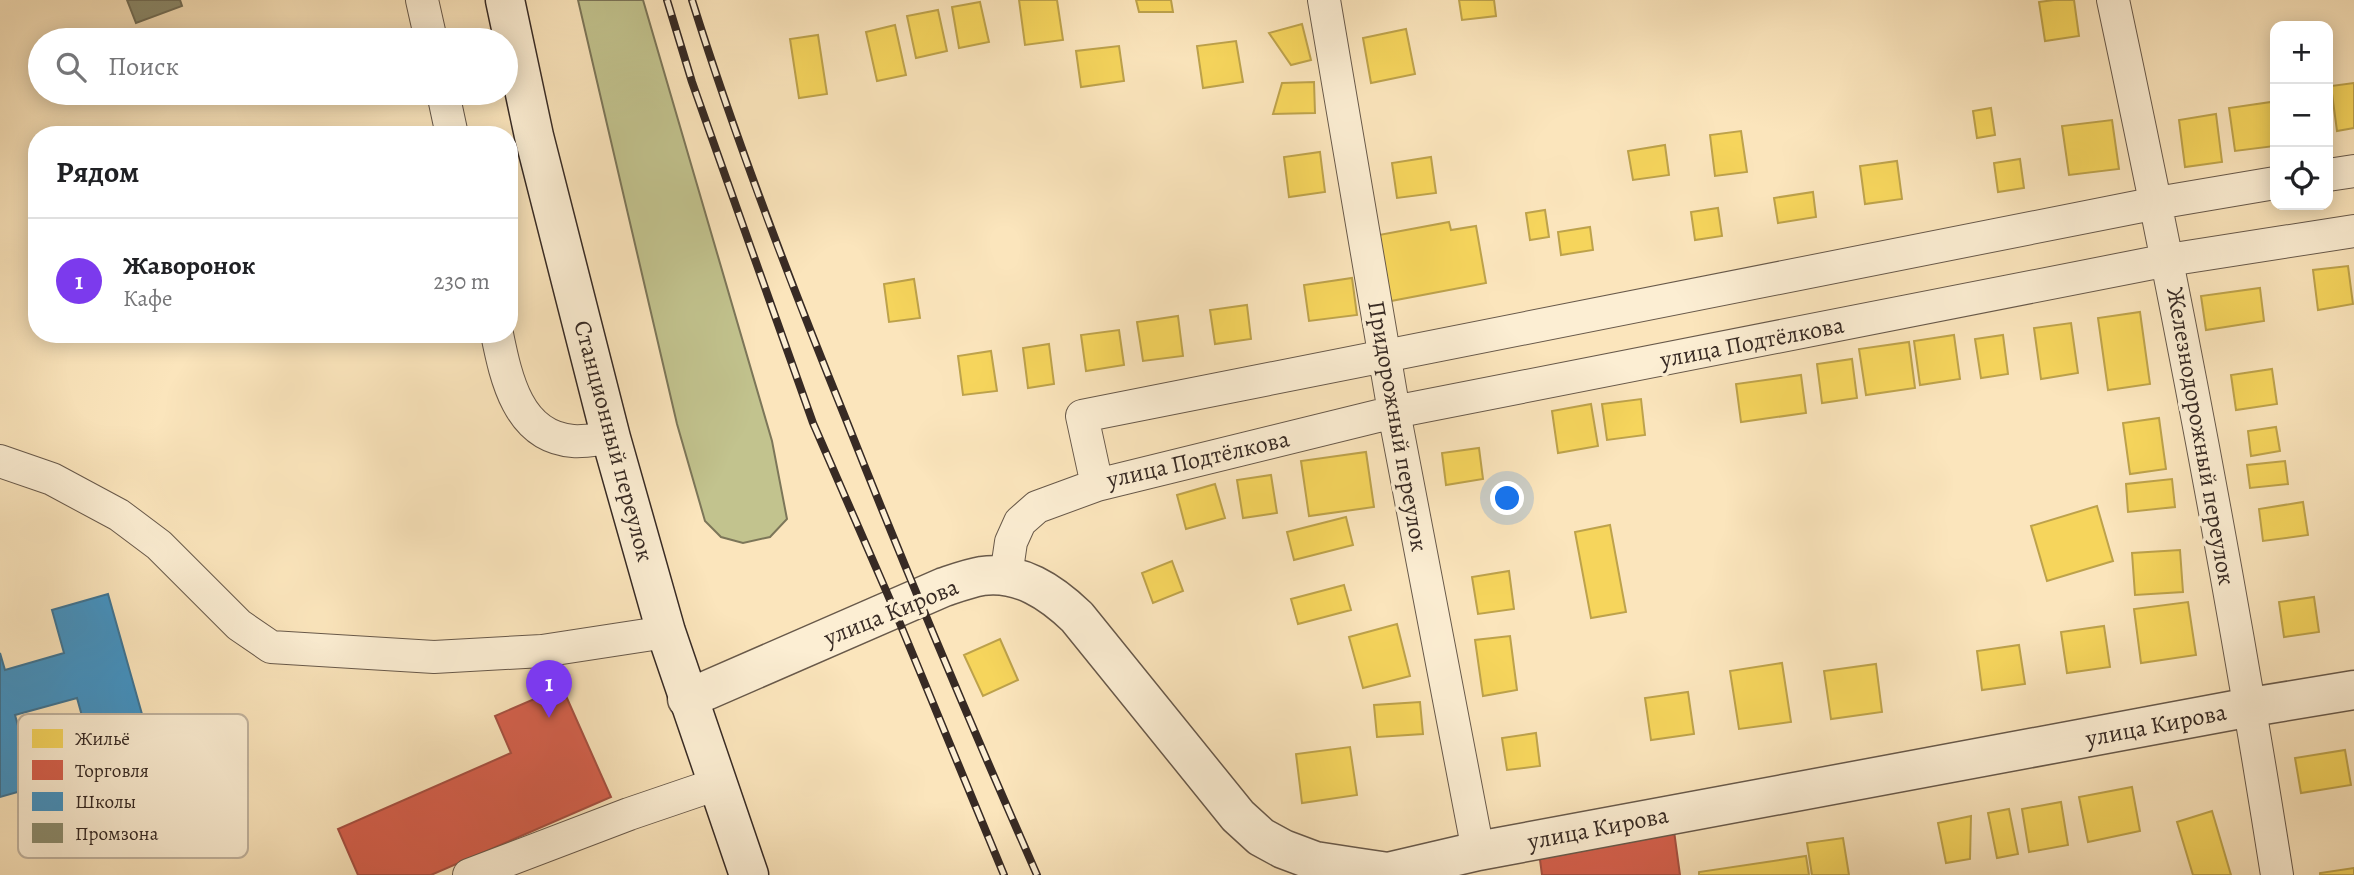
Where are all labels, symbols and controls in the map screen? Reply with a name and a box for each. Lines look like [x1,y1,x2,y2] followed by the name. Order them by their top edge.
[2270,21,2333,210] map controls
[2270,21,2333,84] button: +
[28,28,518,105] search box
[52,48,90,86] icon: search
[108,49,179,84] text: Поиск
[2270,84,2333,147] button: −
[2270,147,2333,210] button: locate
[56,152,139,192] text: Рядом
[123,248,256,283] text: Жаворонок
[75,266,83,297] text: 1
[434,266,490,297] text: 230 m
[123,283,173,314] text: Кафе
[2159,285,2243,587] street label: Железнодорожный переулок
[1360,298,1436,554] street label: Придорожный переулок
[1656,308,1847,376] street label: улица Подтёлкова
[566,317,662,565] street label: Станционный переулок
[1103,422,1293,496] street label: улица Подтёлкова
[1490,481,1524,515] your location
[818,570,963,654] street label: улица Кирова
[526,660,572,718] pin: 1
[2082,696,2229,755] street label: улица Кирова
[18,714,248,858] legend
[75,726,130,752] text: Жильё
[75,758,149,784] text: Торговля
[75,789,136,815] text: Школы
[1524,799,1671,858] street label: улица Кирова
[75,821,159,847] text: Промзона

